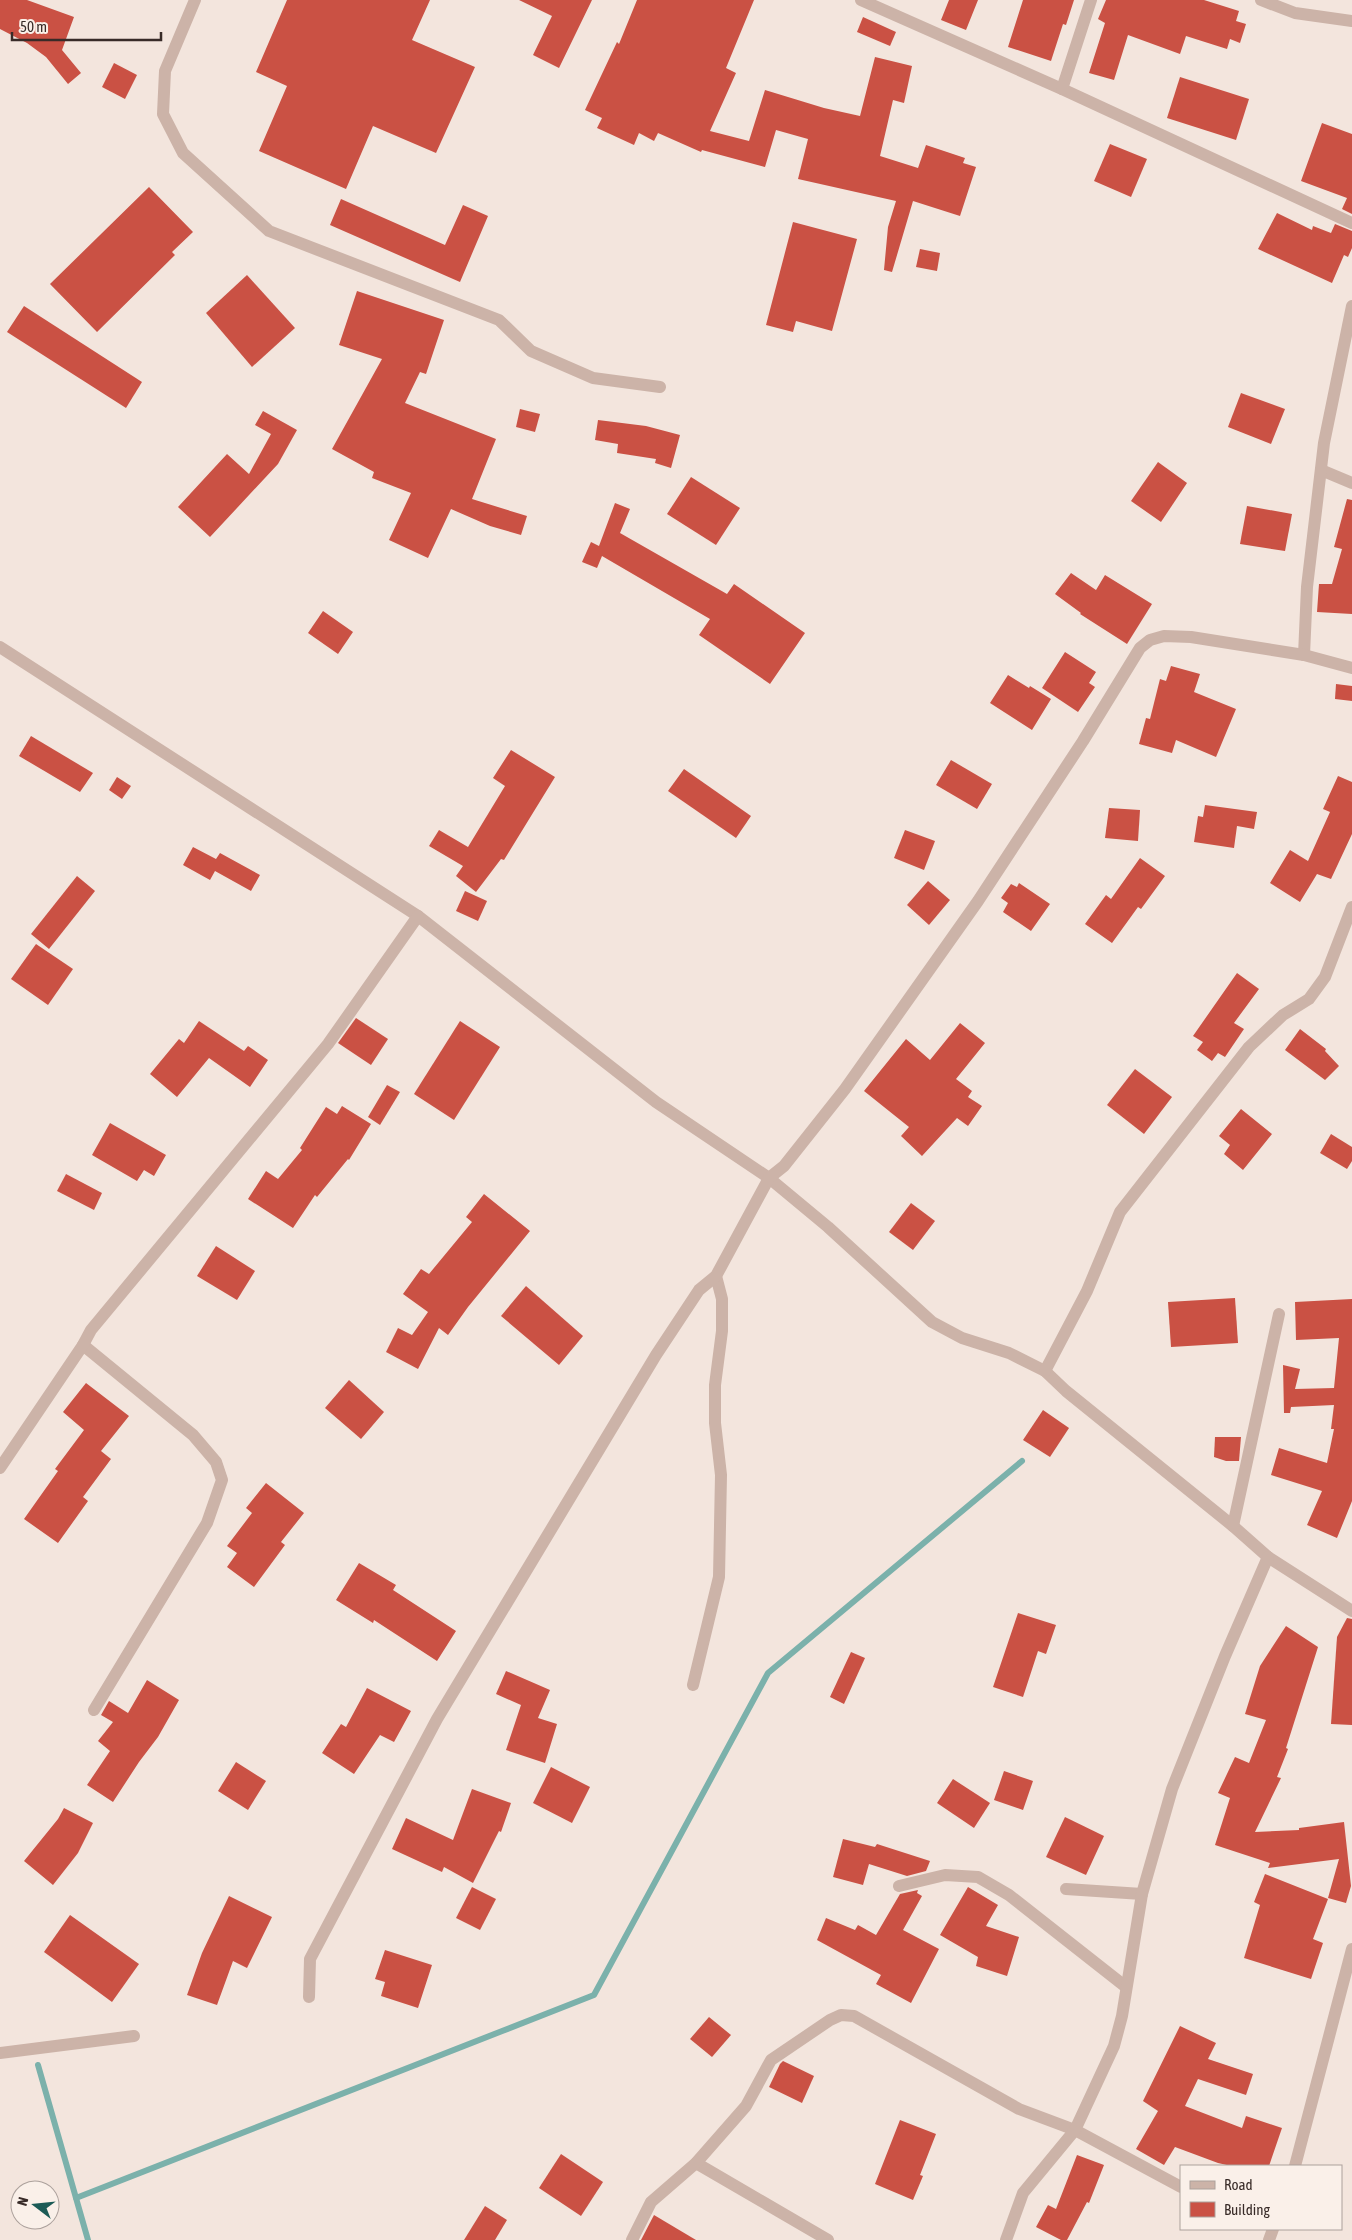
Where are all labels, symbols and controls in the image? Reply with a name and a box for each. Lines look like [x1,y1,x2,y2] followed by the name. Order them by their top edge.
[12,10,161,42] scale bar
[20,18,47,35] text: 50 m
[1180,2165,1342,2230] legend
[1224,2176,1253,2193] text: Road
[10,2180,60,2230] north arrow
[14,2195,31,2208] text: N
[1224,2201,1270,2218] text: Building

